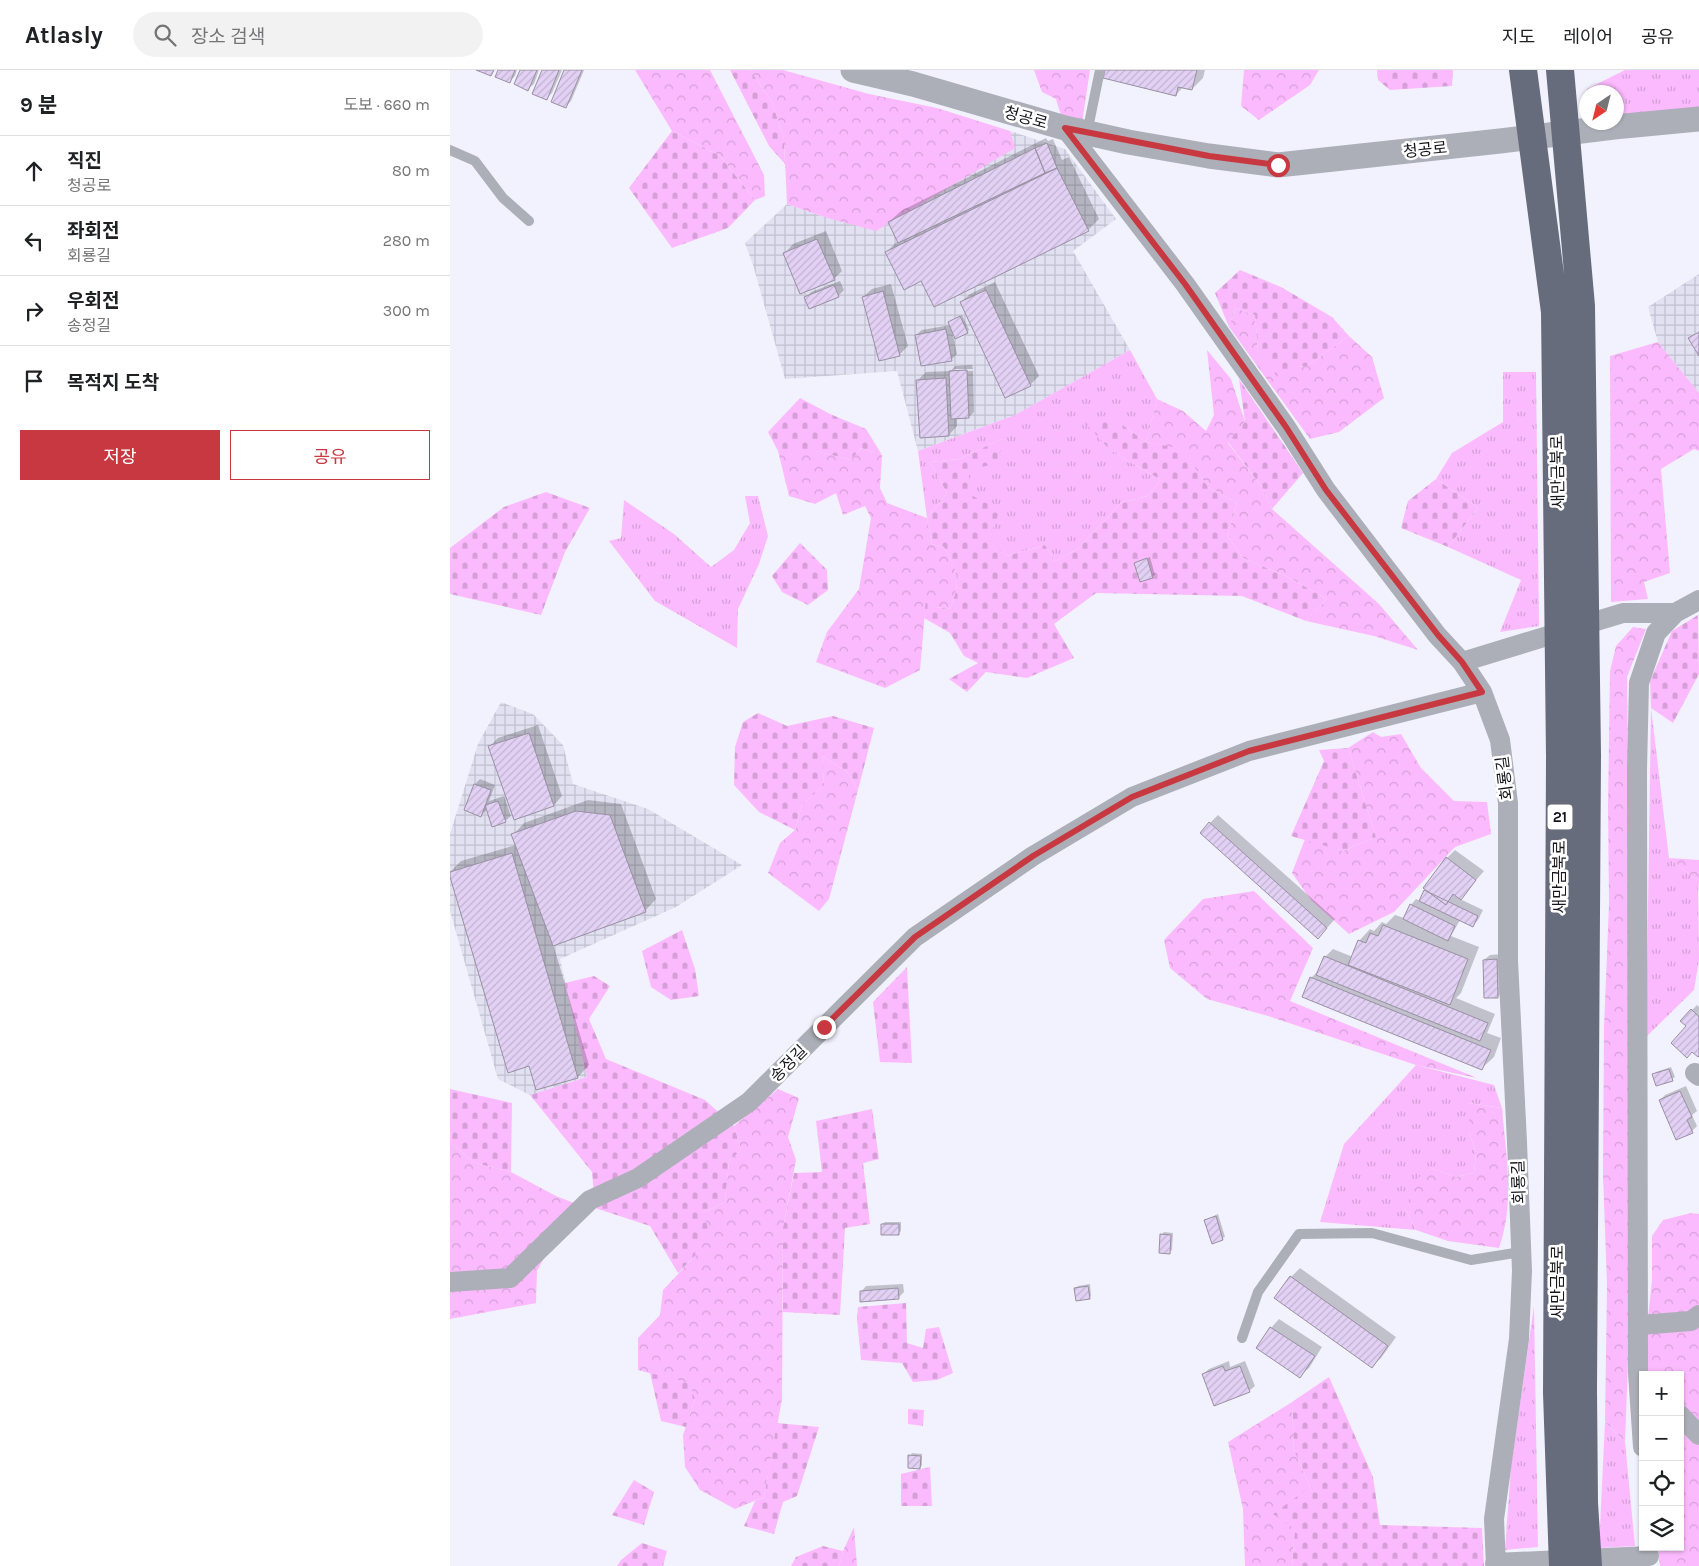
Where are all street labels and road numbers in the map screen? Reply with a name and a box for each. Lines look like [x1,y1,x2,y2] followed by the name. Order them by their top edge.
[1002,102,1050,133] street label: 청공로
[1402,138,1448,161] street label: 청공로
[1547,435,1568,509] street label: 새만금북로
[1492,755,1517,801] street label: 회룡길
[1548,804,1572,830] road number: 21
[1550,840,1569,914] street label: 새만금북로
[766,1041,811,1086] street label: 송정길
[1508,1160,1529,1204] street label: 회룡길
[1548,1245,1567,1319] street label: 새만금북로

